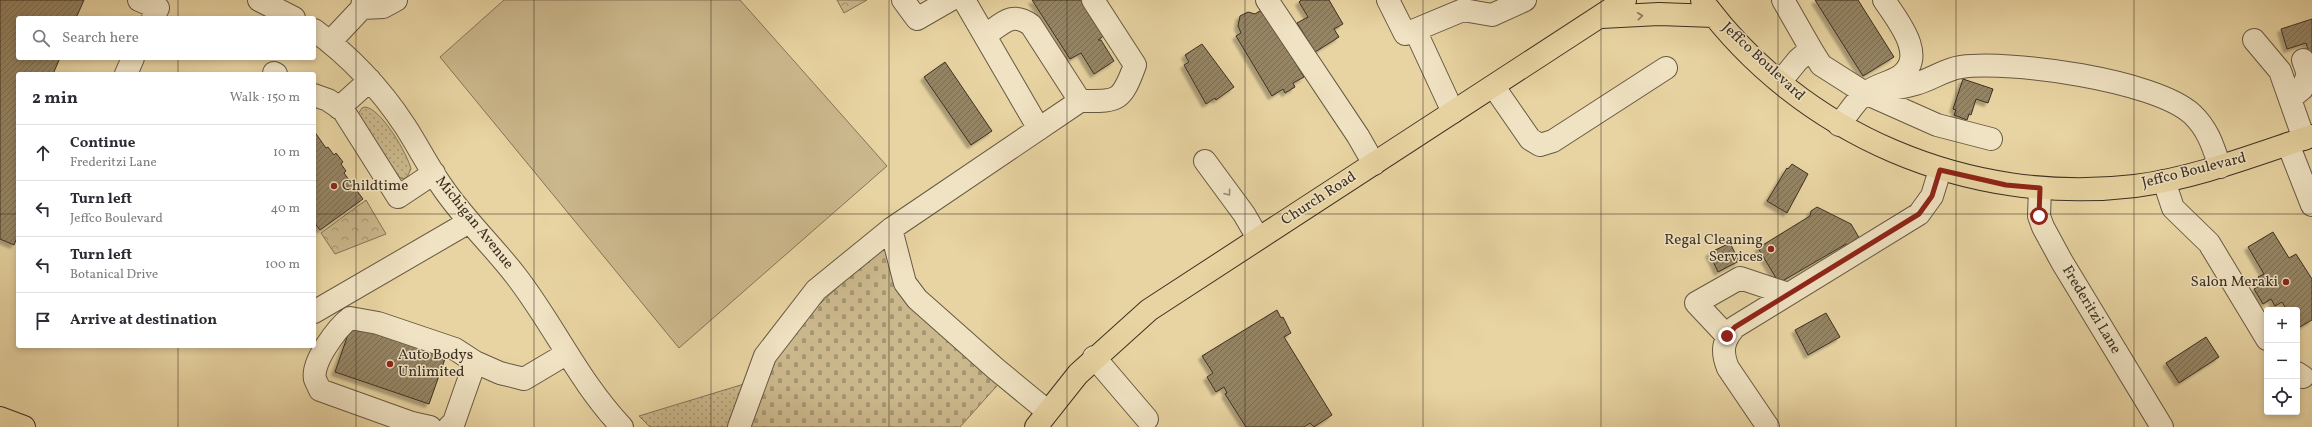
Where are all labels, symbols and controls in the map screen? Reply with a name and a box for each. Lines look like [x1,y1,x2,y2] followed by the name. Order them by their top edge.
[1637,12,1643,21] one-way arrow
[16,16,316,60] search box
[1717,18,1809,106] street label: Jeffco Boulevard
[30,27,52,49] icon: search
[62,28,139,49] text: Search here
[32,87,78,110] text: 2 min
[230,89,300,107] text: Walk · 150 m
[70,133,135,154] text: Continue
[32,142,54,164] icon: ahead
[273,144,300,162] text: 10 m
[2140,148,2248,194] street label: Jeffco Boulevard
[70,154,157,172] text: Frederitzi Lane
[1277,167,1361,231] street label: Church Road
[430,172,518,274] street label: Michigan Avenue
[342,176,408,197] place label: Childtime
[329,181,339,191] marker: Childtime
[1223,188,1230,195] one-way arrow
[70,189,132,210] text: Turn left
[32,198,54,220] icon: left
[271,200,300,218] text: 40 m
[2030,207,2048,225] route start
[70,210,163,228] text: Jeffco Boulevard
[1664,230,1763,268] place label: Regal Cleaning Services
[1766,244,1776,254] marker: Regal Cleaning Services
[70,245,132,266] text: Turn left
[32,254,54,276] icon: left
[265,256,300,274] text: 100 m
[2056,262,2126,358] street label: Frederitzi Lane
[70,266,158,284] text: Botanical Drive
[2191,272,2278,293] place label: Salon Meraki
[2281,277,2291,287] marker: Salon Meraki
[2264,307,2300,415] map controls
[2264,307,2300,343] button: +
[32,310,54,332] icon: arrive
[70,310,217,331] text: Arrive at destination
[1718,327,1736,345] route end
[2264,343,2300,379] button: −
[398,345,473,383] place label: Auto Bodys Unlimited
[385,359,395,369] marker: Auto Bodys Unlimited
[2264,379,2300,415] button: locate

